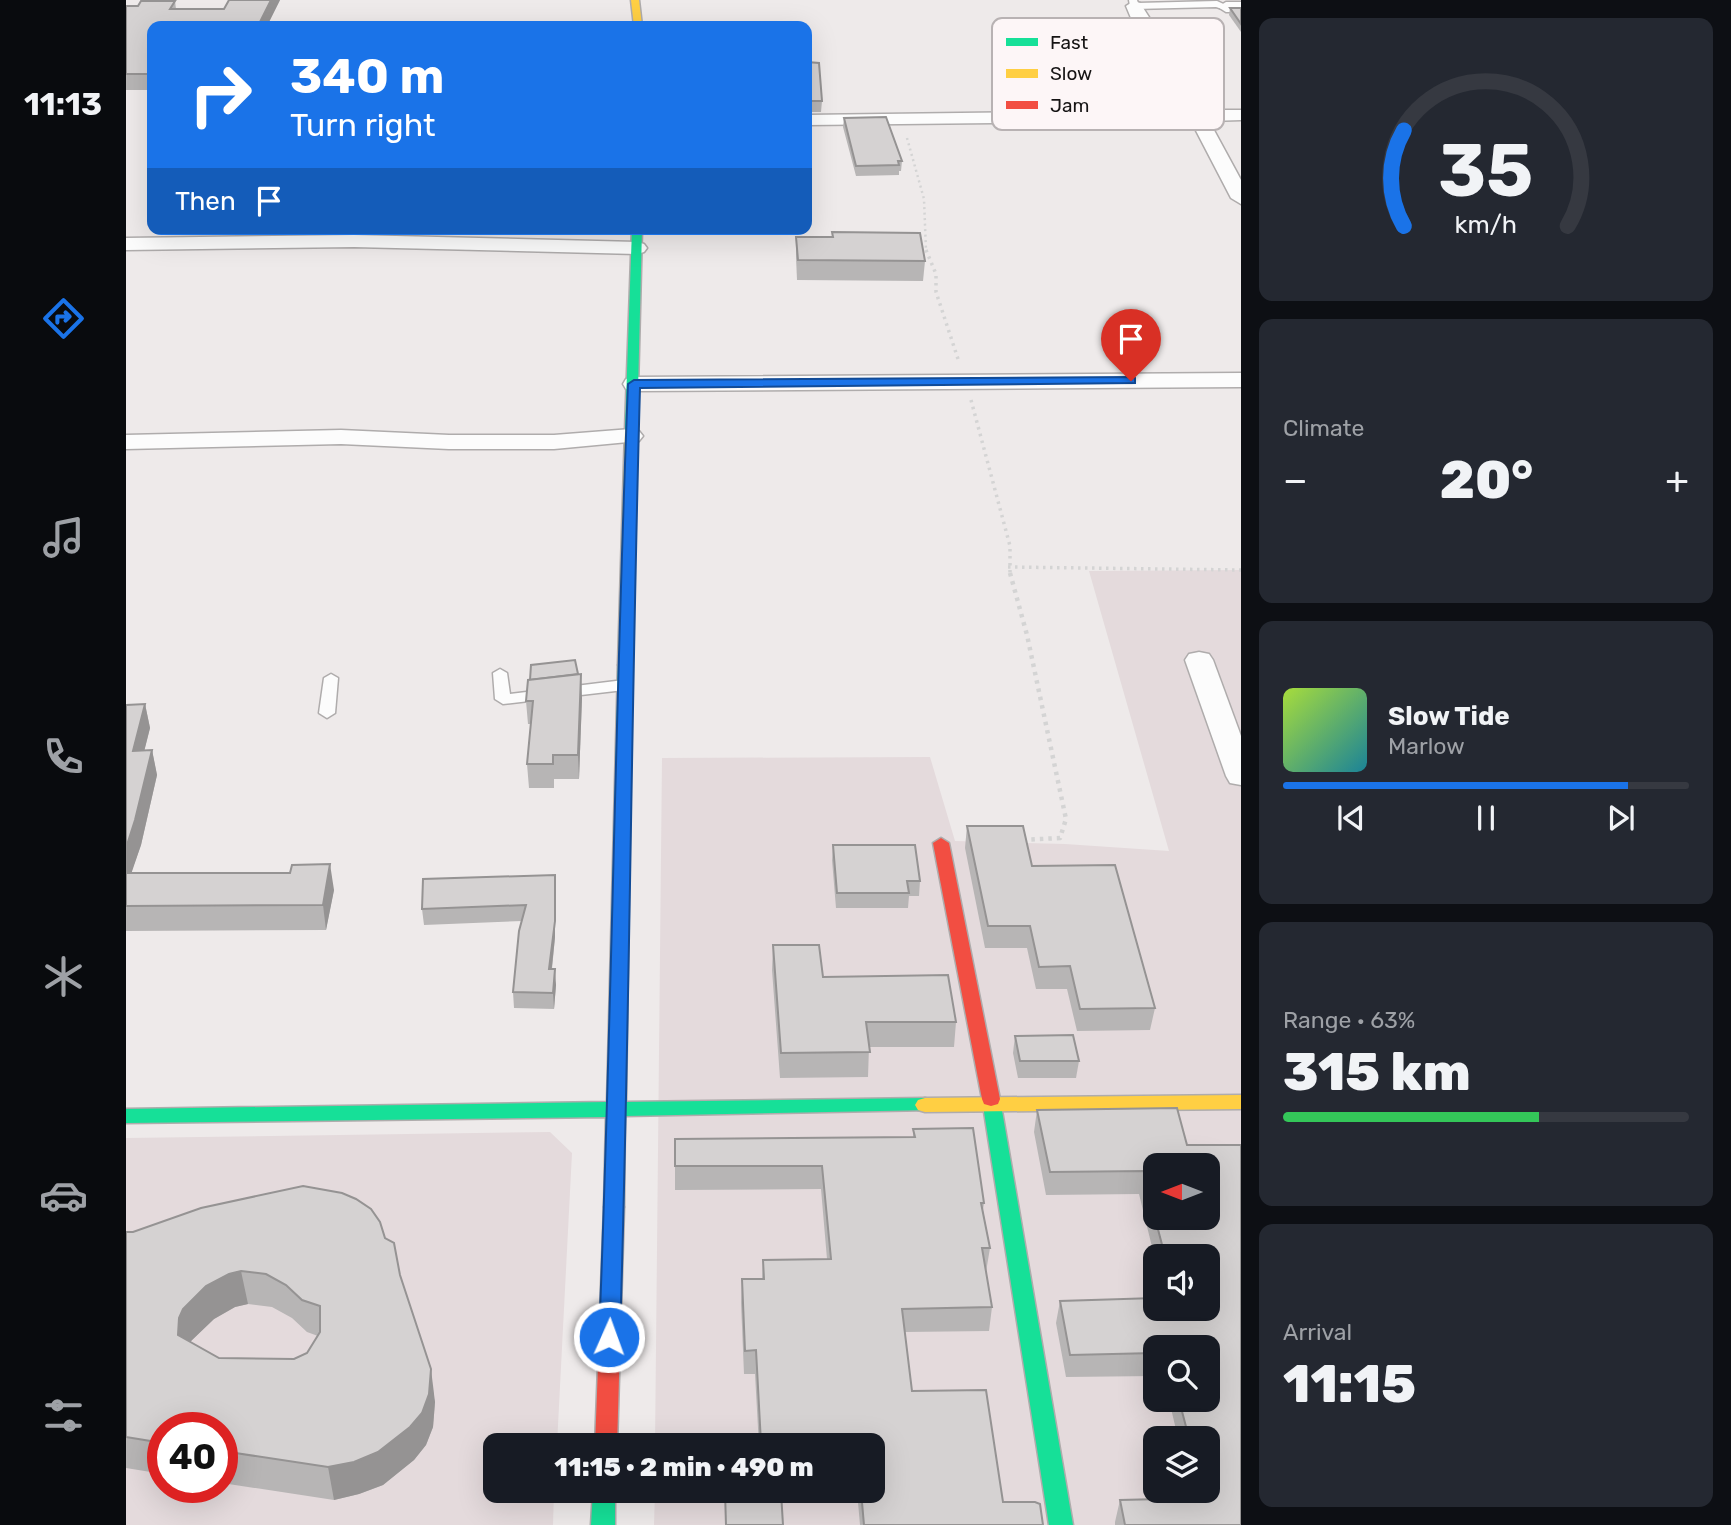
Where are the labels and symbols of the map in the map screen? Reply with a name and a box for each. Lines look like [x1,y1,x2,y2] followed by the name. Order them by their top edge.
[992,18,1224,130] legend
[1050,31,1089,54] text: Fast
[1050,62,1092,85] text: Slow
[1050,94,1089,117] text: Jam
[1101,309,1161,381] pin
[1143,1153,1220,1230] north arrow
[572,1300,646,1374] position arrow
[147,1412,238,1503] speed limit sign: 40

